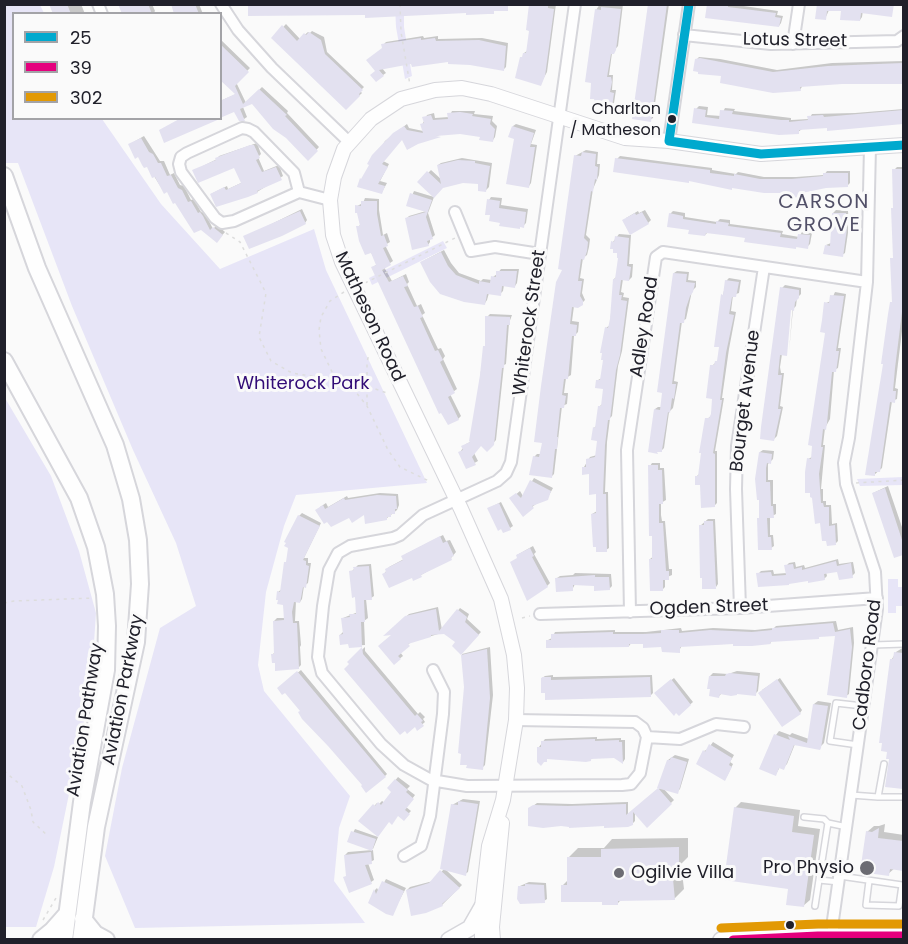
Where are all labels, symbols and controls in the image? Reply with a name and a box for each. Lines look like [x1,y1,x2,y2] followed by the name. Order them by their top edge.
[12,12,222,120] legend
[70,25,92,50] text: 25
[743,29,847,53] street label: Lotus Street
[70,55,92,80] text: 39
[70,85,102,110] text: 302
[570,100,661,138] place label: Charlton / Matheson
[666,113,678,125] marker: Charlton / Matheson
[778,191,870,238] district label: CARSON GROVE
[329,249,409,385] street label: Matheson Road
[509,249,551,397] street label: Whiterock Street
[626,275,664,379] street label: Adley Road
[727,329,765,473] street label: Bourget Avenue
[236,373,370,395] park label: Whiterock Park
[649,595,769,621] street label: Ogden Street
[849,598,887,732] street label: Cadboro Road
[99,613,149,767] street label: Aviation Parkway
[63,642,109,798] street label: Aviation Pathway
[763,857,854,879] place label: Pro Physio
[858,859,876,877] marker: Pro Physio
[631,862,734,884] place label: Ogilvie Villa
[612,866,626,880] marker: Ogilvie Villa
[784,919,796,931] unlabelled marker

